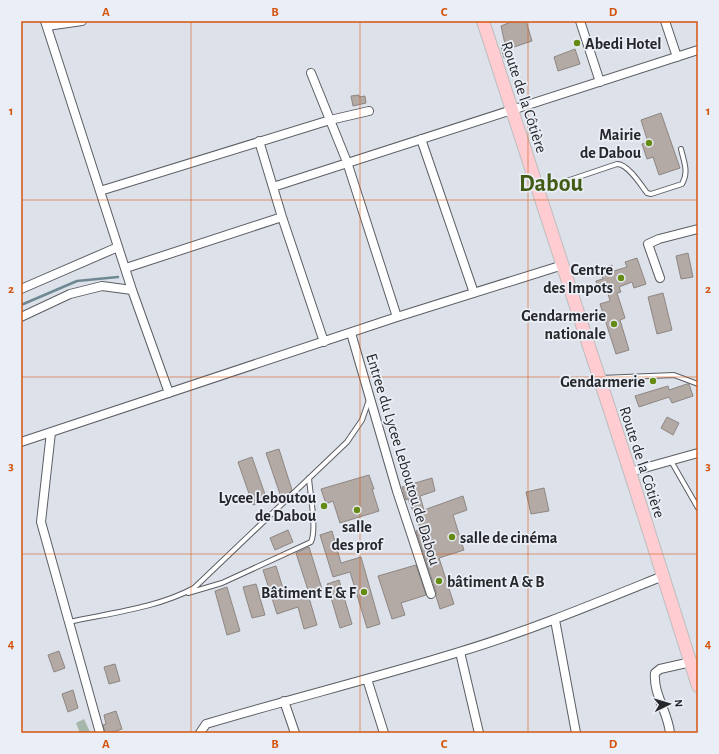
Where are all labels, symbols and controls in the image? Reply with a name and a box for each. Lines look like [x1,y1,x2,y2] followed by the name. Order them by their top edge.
[102,6,110,19] text: A
[271,6,279,19] text: B
[441,6,448,19] text: C
[609,6,618,19] text: D
[585,36,661,52] place label: Abedi Hotel
[572,38,582,48] marker: Abedi Hotel
[498,40,550,155] street label: Route de la Côtière
[9,105,13,118] text: 1
[706,105,710,118] text: 1
[580,127,642,161] place label: Mairie de Dabou
[644,138,654,148] marker: Mairie de Dabou
[519,172,584,196] district label: Dabou
[543,262,613,296] place label: Centre des Impots
[616,273,626,283] marker: Centre des Impots
[8,283,14,296] text: 2
[705,283,711,296] text: 2
[521,308,606,342] place label: Gendarmerie nationale
[609,319,619,329] marker: Gendarmerie nationale
[362,351,443,568] street label: Entree du Lycee Leboutou de Dabou
[560,374,645,390] place label: Gendarmerie
[648,376,658,386] marker: Gendarmerie
[616,405,668,520] street label: Route de la Côtière
[8,460,14,473] text: 3
[705,460,711,473] text: 3
[218,490,317,524] place label: Lycee Leboutou de Dabou
[319,501,329,511] marker: Lycee Leboutou de Dabou
[352,505,362,515] marker: salle des prof
[331,519,384,553] place label: salle des prof
[460,530,558,546] place label: salle de cinéma
[447,532,457,542] marker: salle de cinéma
[447,574,544,590] place label: bâtiment A & B
[434,576,444,586] marker: bâtiment A & B
[261,585,357,601] place label: Bâtiment E & F
[359,587,369,597] marker: Bâtiment E & F
[8,638,15,651] text: 4
[705,638,712,651] text: 4
[649,684,689,724] north arrow
[673,699,684,707] text: N
[102,738,110,751] text: A
[271,738,279,751] text: B
[441,738,448,751] text: C
[609,738,618,751] text: D

